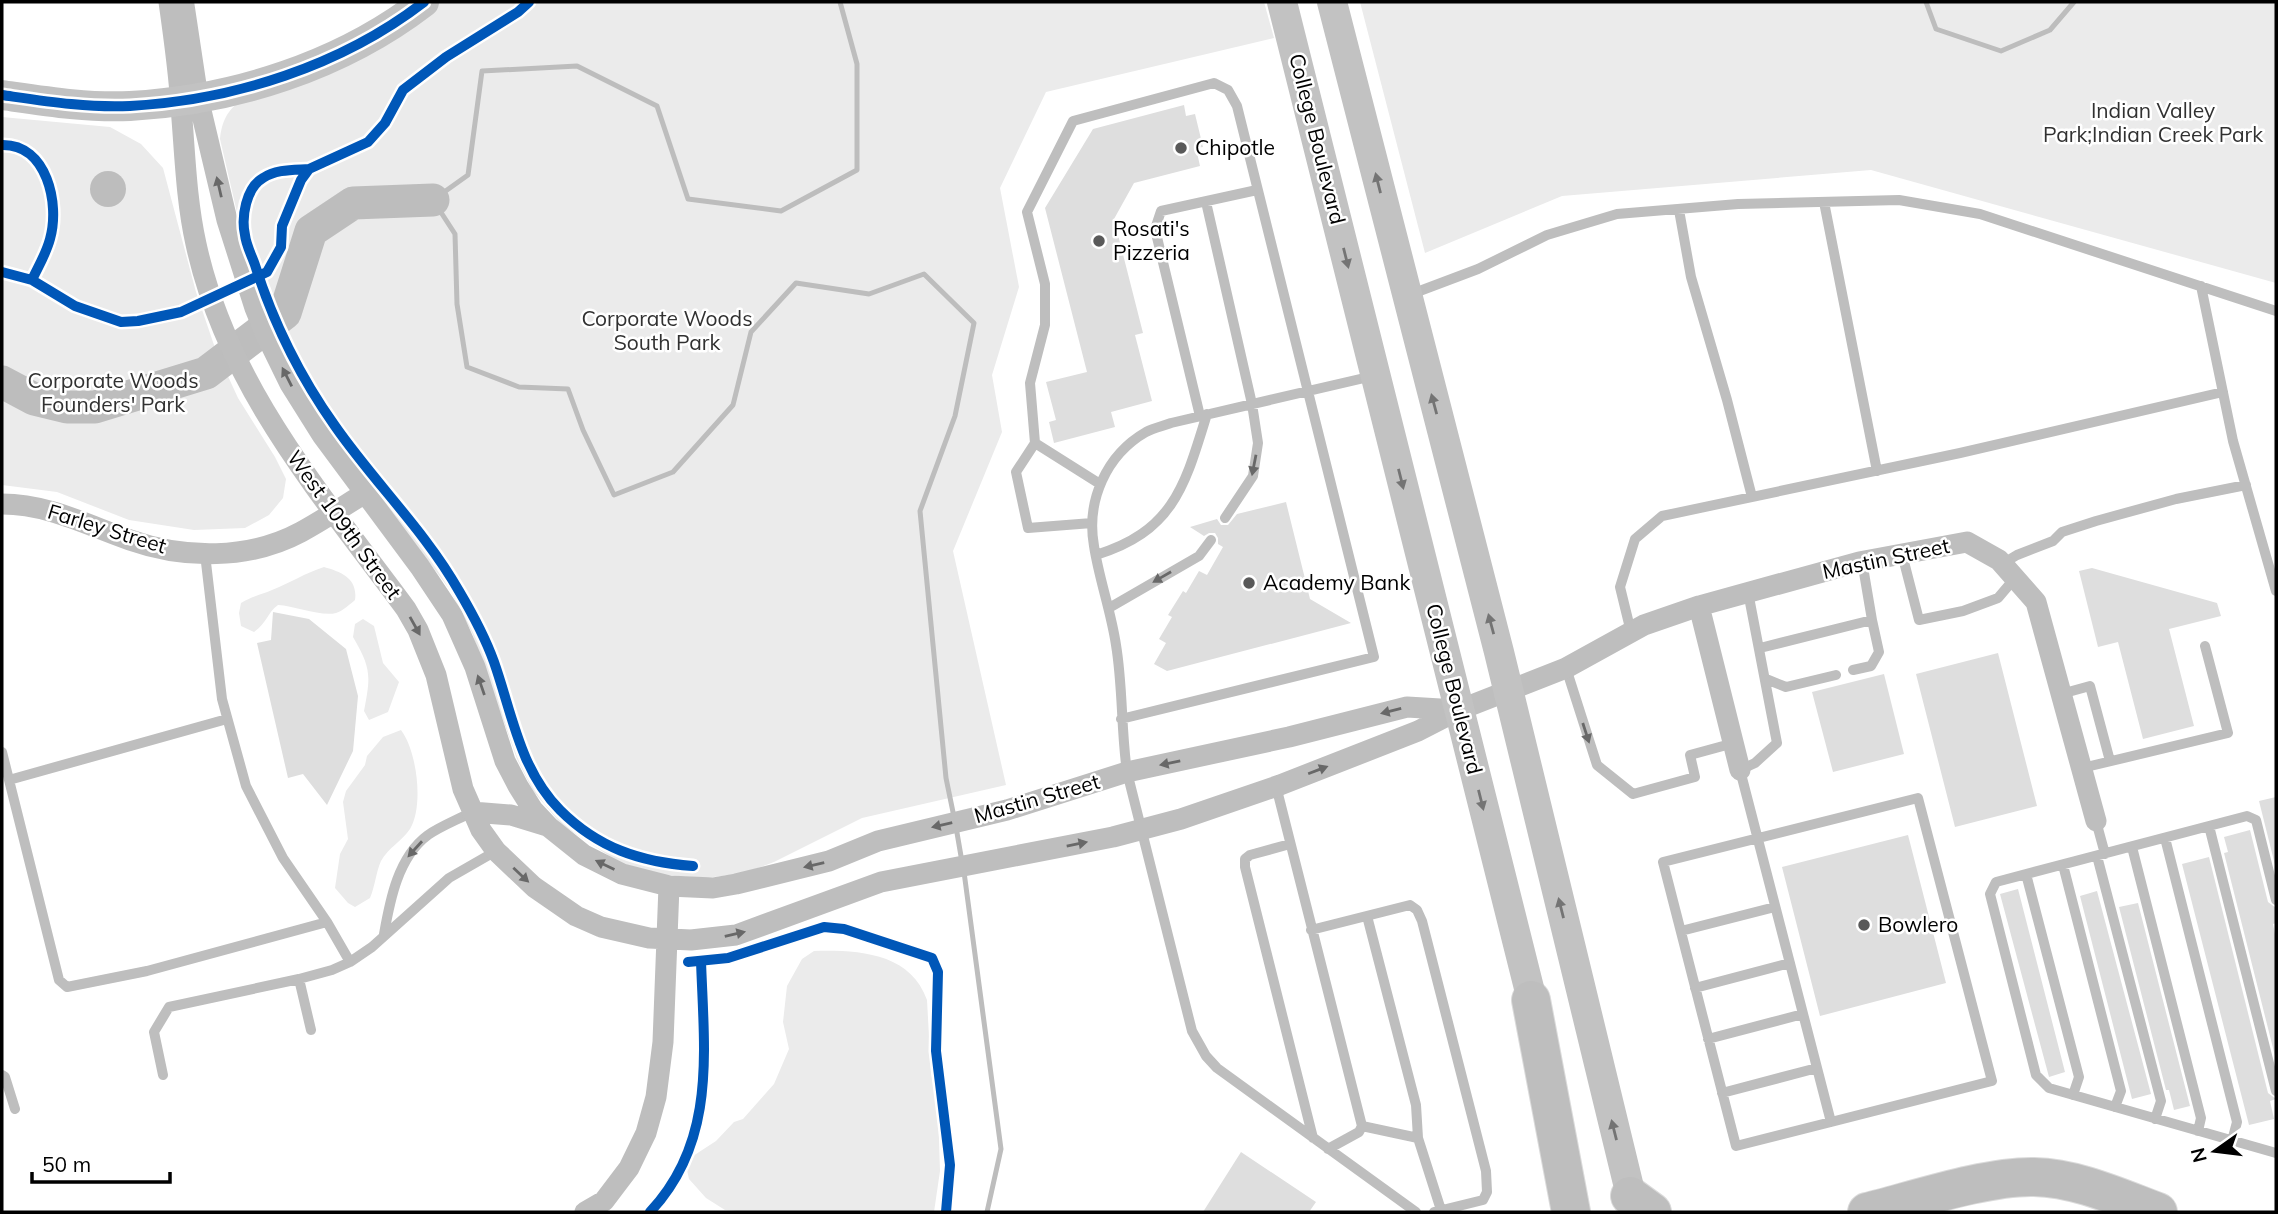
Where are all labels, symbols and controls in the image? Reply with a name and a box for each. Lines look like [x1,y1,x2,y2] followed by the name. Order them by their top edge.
[1284,51,1352,227] street label: College Boulevard
[2043,97,2263,147] park label: Indian Valley Park;Indian Creek Park
[1195,134,1275,160] place label: Chipotle
[1173,140,1189,156] marker: Chipotle
[1372,172,1383,194] one-way arrow
[213,176,224,198] one-way arrow
[1113,215,1190,265] place label: Rosati's Pizzeria
[1091,233,1107,249] marker: Rosati's Pizzeria
[1341,247,1352,269] one-way arrow
[581,305,753,355] park label: Corporate Woods South Park
[27,367,199,417] park label: Corporate Woods Founders' Park
[281,367,293,387] one-way arrow
[1428,393,1439,415] one-way arrow
[282,445,408,604] street label: West 109th Street
[1249,454,1260,476] one-way arrow
[1396,468,1407,490] one-way arrow
[45,498,170,558] street label: Farley Street
[1820,532,1952,584] street label: Mastin Street
[1263,569,1410,595] place label: Academy Bank
[1153,571,1172,583] one-way arrow
[1241,575,1257,591] marker: Academy Bank
[1421,601,1489,777] street label: College Boulevard
[1486,613,1496,634] one-way arrow
[409,616,421,635] one-way arrow
[475,674,486,695] one-way arrow
[1380,706,1402,717] one-way arrow
[1582,723,1592,744] one-way arrow
[1159,758,1181,769] one-way arrow
[1307,765,1328,776] one-way arrow
[971,768,1102,828] street label: Mastin Street
[1476,789,1487,811] one-way arrow
[931,820,953,831] one-way arrow
[1066,838,1088,849] one-way arrow
[407,840,423,858] one-way arrow
[803,859,825,870] one-way arrow
[595,860,615,871] one-way arrow
[512,867,529,883] one-way arrow
[1555,897,1566,919] one-way arrow
[1878,911,1958,937] place label: Bowlero
[1856,917,1872,933] marker: Bowlero
[724,928,746,939] one-way arrow
[2180,1116,2250,1186] north arrow
[1608,1118,1619,1140] one-way arrow
[32,1140,170,1184] scale bar
[2185,1145,2212,1165] text: N
[42,1151,91,1177] text: 50 m

